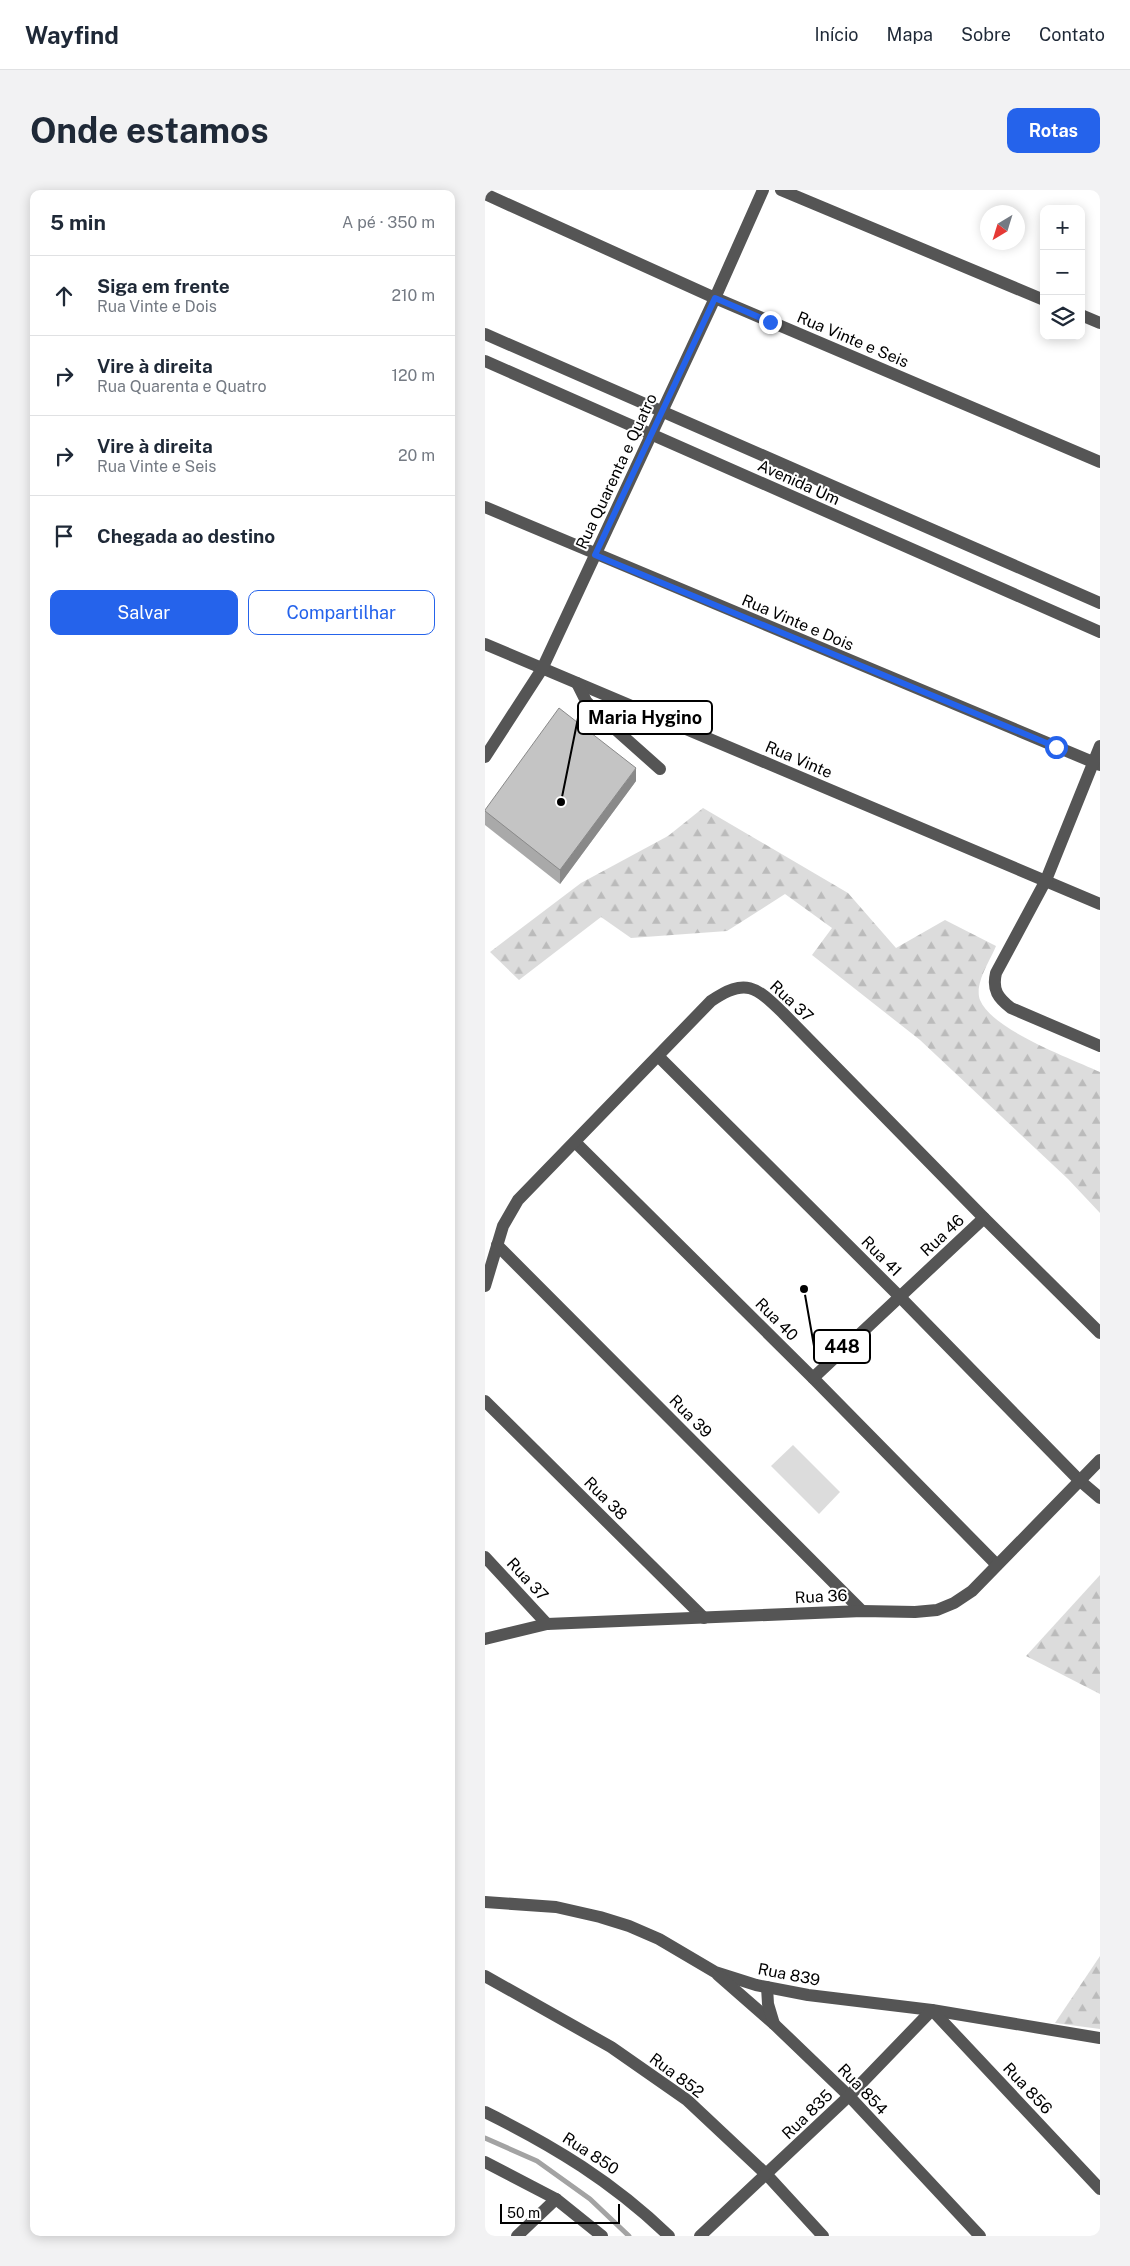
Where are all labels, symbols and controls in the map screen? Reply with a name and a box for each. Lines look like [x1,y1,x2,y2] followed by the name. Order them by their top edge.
[25,21,119,49] text: Wayfind
[814,24,859,45] text: Início
[887,24,933,45] text: Mapa
[961,24,1011,45] text: Sobre
[1039,24,1105,45] text: Contato
[1007,108,1100,153] button: Rotas
[30,110,269,151] text: Onde estamos
[980,205,1025,250] north arrow
[1040,205,1085,340] map controls
[1040,205,1085,250] button: +
[50,210,106,235] text: 5 min
[342,213,435,232] text: A pé · 350 m
[1040,250,1085,295] button: −
[97,275,230,297] text: Siga em frente
[50,282,78,310] icon: ahead
[391,286,435,305] text: 210 m
[1040,295,1085,340] button: layers
[97,297,217,316] text: Rua Vinte e Dois
[794,307,911,372] street label: Rua Vinte e Seis
[759,311,782,334] route end
[97,355,213,377] text: Vire à direita
[50,362,78,390] icon: right
[391,366,435,385] text: 120 m
[97,377,267,396] text: Rua Quarenta e Quatro
[572,390,661,552] street label: Rua Quarenta e Quatro
[97,435,213,457] text: Vire à direita
[50,442,78,470] icon: right
[398,446,435,465] text: 20 m
[755,456,843,509] street label: Avenida Um
[97,457,216,476] text: Rua Vinte e Seis
[50,522,78,550] icon: arrive
[97,525,275,547] text: Chegada ao destino
[50,590,238,635] button: Salvar
[248,590,435,635] button: Compartilhar
[739,590,857,655] street label: Rua Vinte e Dois
[578,701,712,734] callout: Maria Hygino
[588,707,702,728] text: Maria Hygino
[1045,736,1068,759] route start
[762,737,835,782] street label: Rua Vinte
[766,977,817,1026] street label: Rua 37
[917,1210,968,1260] street label: Rua 46
[857,1232,906,1281] street label: Rua 41
[751,1294,802,1345] street label: Rua 40
[814,1330,870,1363] callout: 448
[824,1336,860,1357] text: 448
[665,1391,716,1442] street label: Rua 39
[580,1473,631,1524] street label: Rua 38
[503,1554,552,1605] street label: Rua 37
[794,1586,848,1607] street label: Rua 36
[756,1959,822,1990] street label: Rua 839
[646,2049,708,2102] street label: Rua 852
[999,2059,1056,2118] street label: Rua 856
[834,2060,891,2119] street label: Rua 854
[778,2086,837,2143] street label: Rua 835
[559,2128,623,2179] street label: Rua 850
[500,2201,620,2224] scale bar
[507,2205,540,2221] text: 50 m

